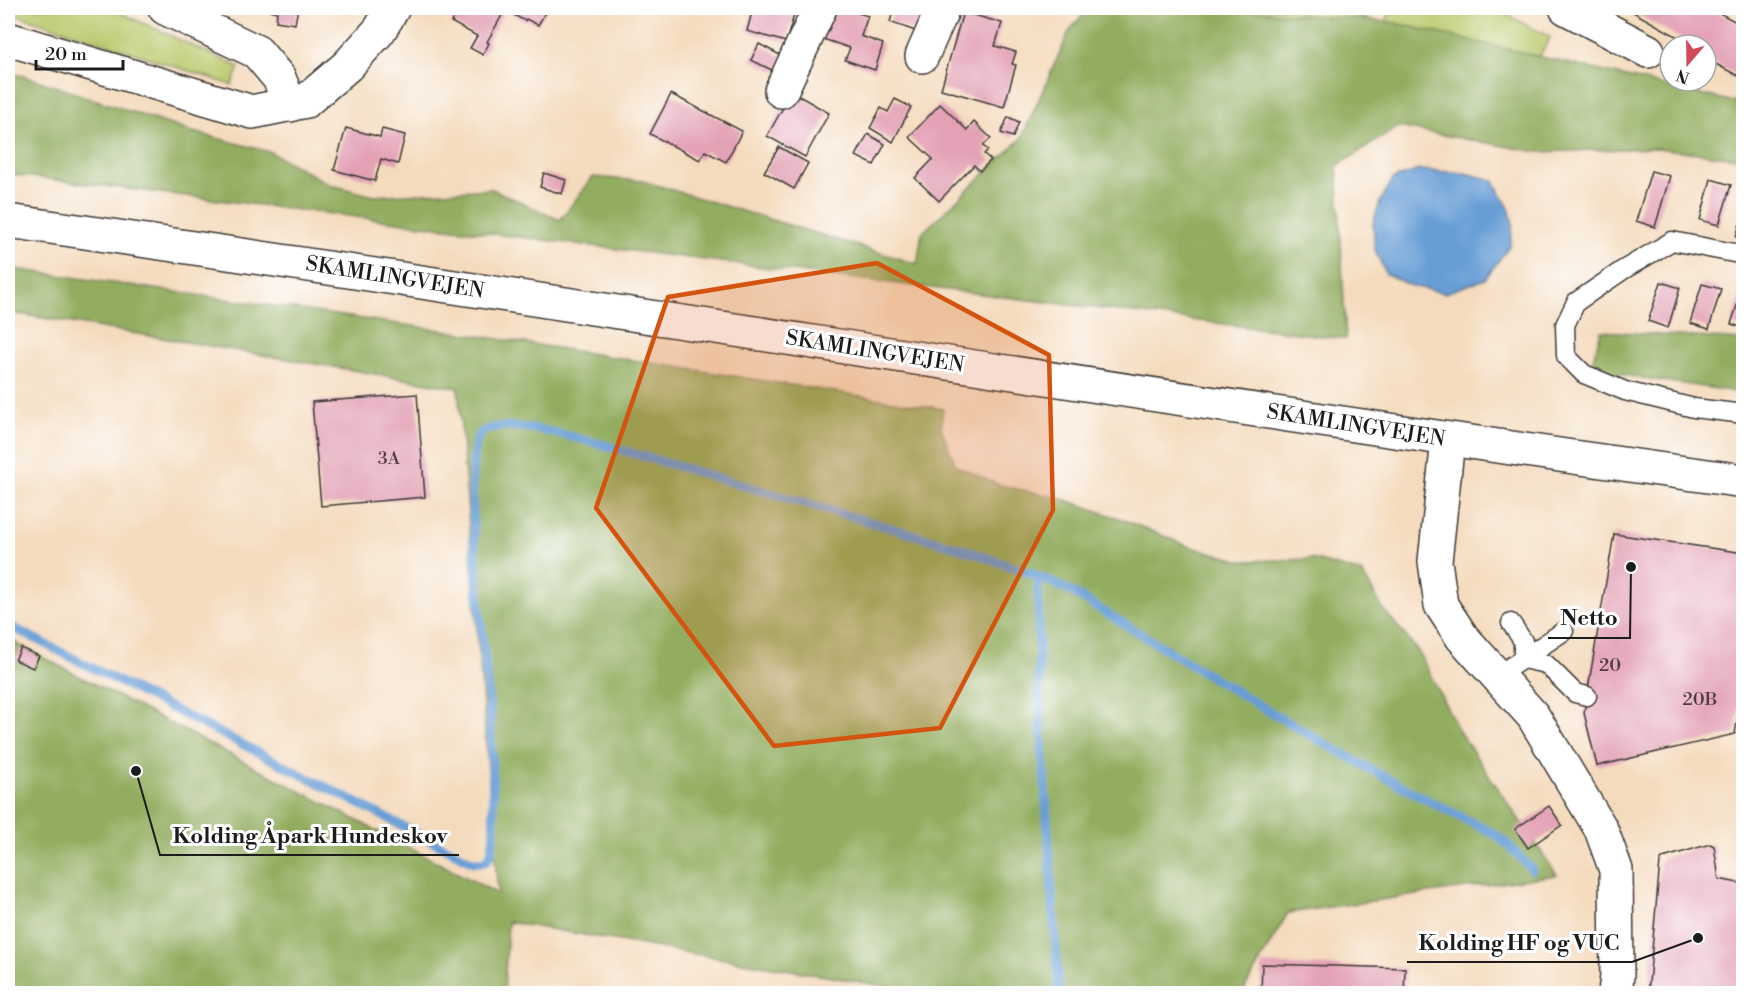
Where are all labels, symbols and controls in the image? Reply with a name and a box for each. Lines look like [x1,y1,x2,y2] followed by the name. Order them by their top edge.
[36,33,123,71] scale bar
[1658,33,1718,93] north arrow
[45,43,87,66] text: 20 m
[1674,64,1693,88] text: N
[304,251,486,305] street label: SKAMLINGVEJEN
[784,325,966,379] street label: SKAMLINGVEJEN
[1265,399,1447,453] street label: SKAMLINGVEJEN
[378,447,401,470] house number: 3A
[1548,598,1630,638] callout: Netto
[1560,605,1618,632] text: Netto
[1599,654,1621,677] house number: 20
[1683,688,1717,711] house number: 20B
[160,815,459,855] callout: Kolding Åpark Hundeskov
[173,821,448,850] text: Kolding Åpark Hundeskov
[1407,922,1632,962] callout: Kolding HF og VUC
[1419,930,1620,957] text: Kolding HF og VUC

